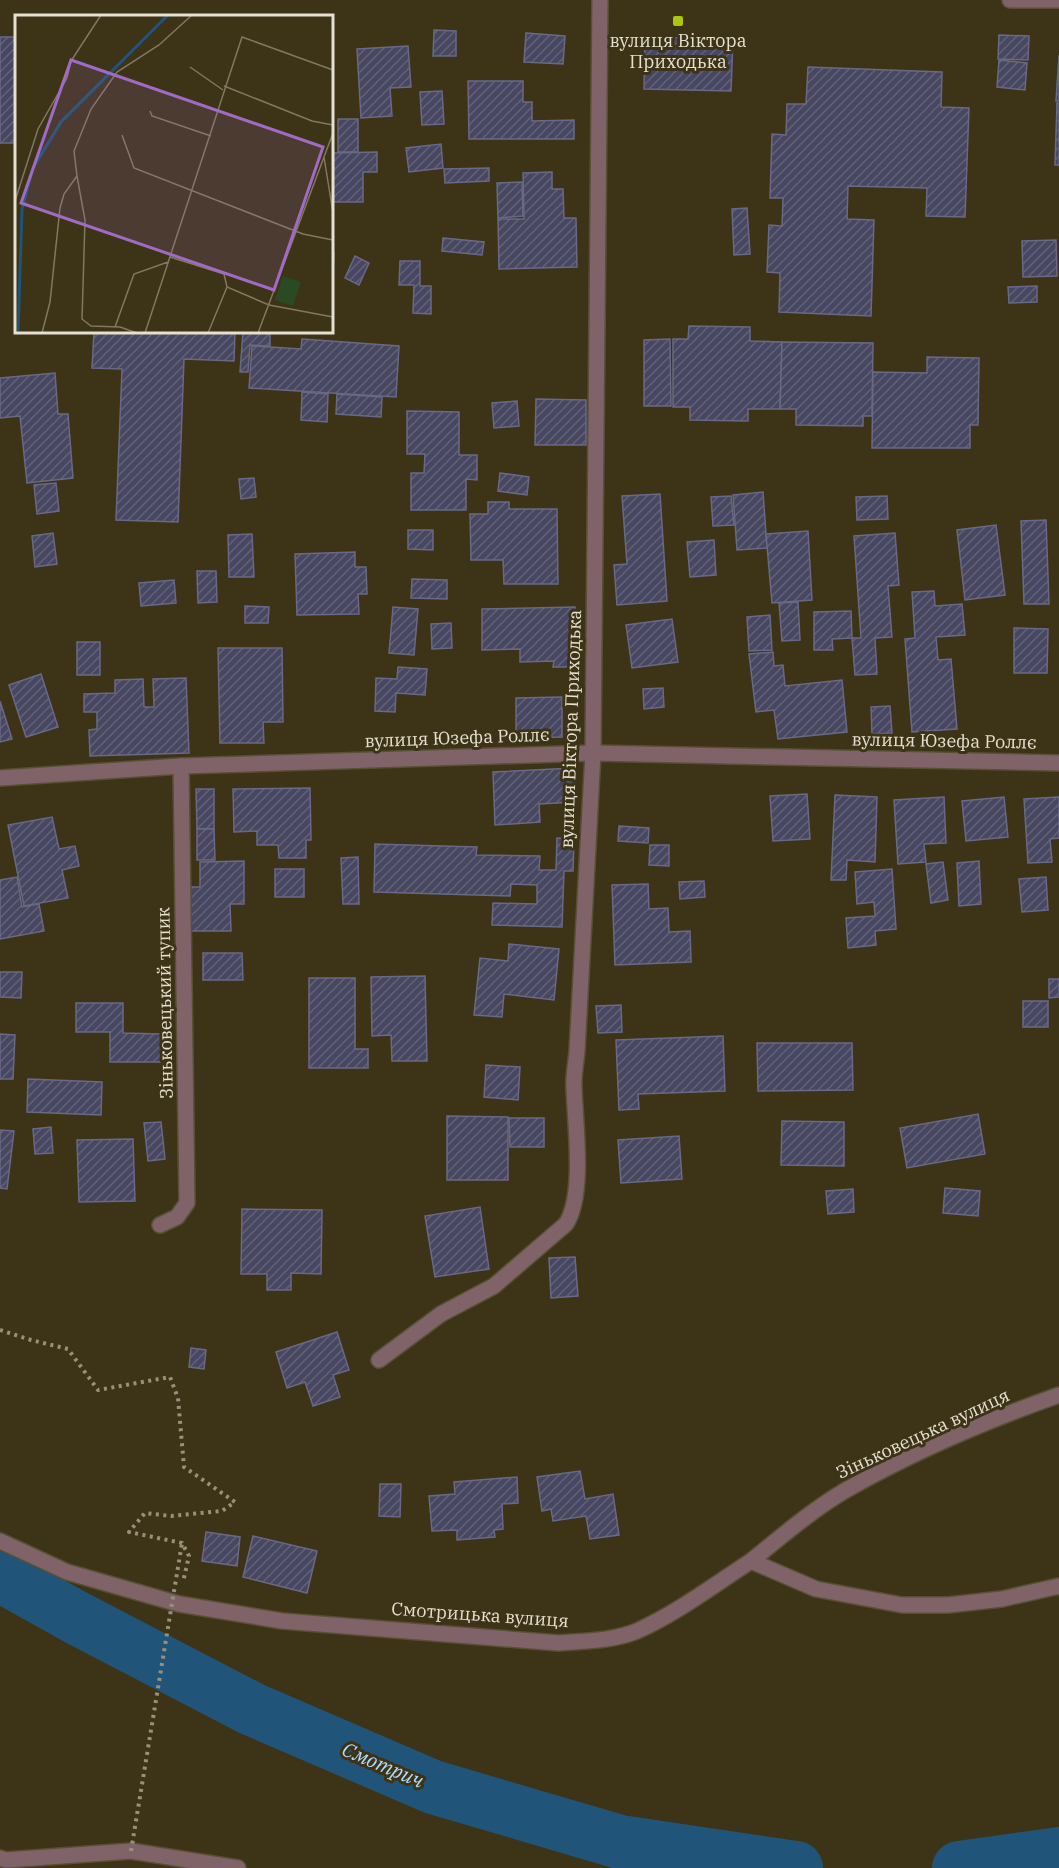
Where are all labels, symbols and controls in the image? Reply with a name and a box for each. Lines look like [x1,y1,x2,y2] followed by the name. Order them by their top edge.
[671,14,685,28] marker: вулиця Віктора Приходька
[15,15,333,333] inset map
[610,29,747,73] place label: вулиця Віктора Приходька
[555,609,586,849] street label: вулиця Віктора Приходька
[364,723,550,752] street label: вулиця Юзефа Роллє
[851,727,1037,754] street label: вулиця Юзефа Роллє
[151,906,178,1099] street label: Зіньковецький тупик
[833,1383,1013,1484] street label: Зіньковецька вулиця
[391,1597,570,1632] street label: Смотрицька вулиця
[338,1735,428,1794] water label: Смотрич

